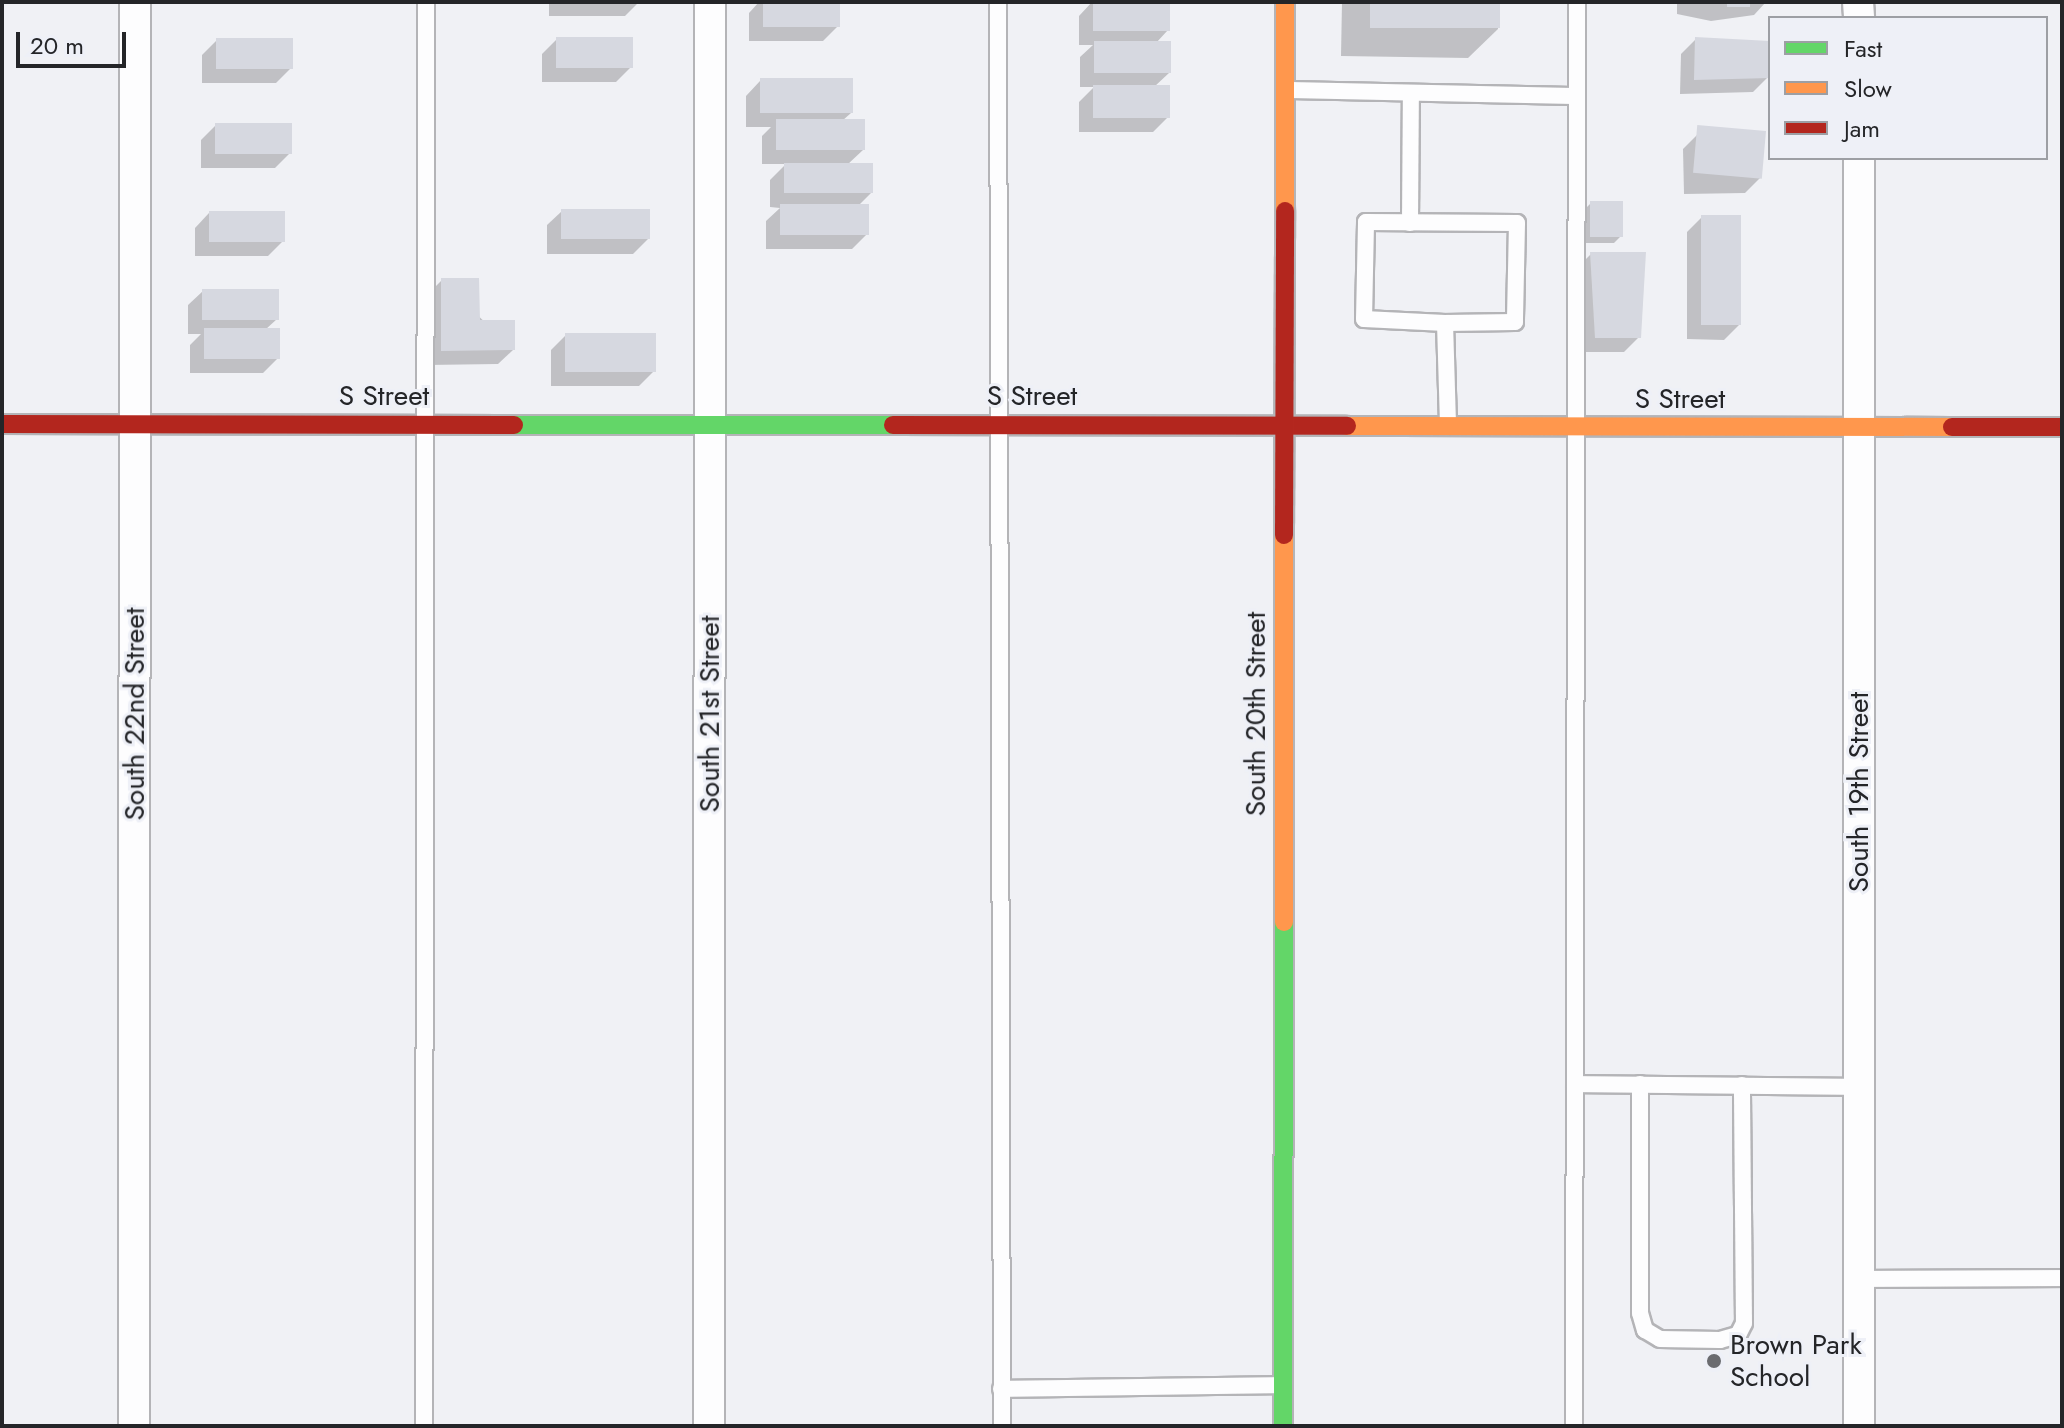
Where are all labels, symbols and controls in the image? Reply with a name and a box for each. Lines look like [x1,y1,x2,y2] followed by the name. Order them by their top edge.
[20,16,130,66] scale bar
[1768,16,2048,160] legend
[30,28,84,63] text: 20 m
[1844,31,1882,66] text: Fast
[1844,71,1892,106] text: Slow
[1844,111,1880,146] text: Jam
[339,379,429,413] street label: S Street
[987,379,1077,413] street label: S Street
[1635,382,1725,416] street label: S Street
[118,608,152,820] street label: South 22nd Street
[1239,612,1273,816] street label: South 20th Street
[693,616,727,812] street label: South 21st Street
[1842,692,1876,892] street label: South 19th Street
[1730,1328,1862,1394] place label: Brown Park School
[1705,1352,1723,1370] marker: Brown Park School

